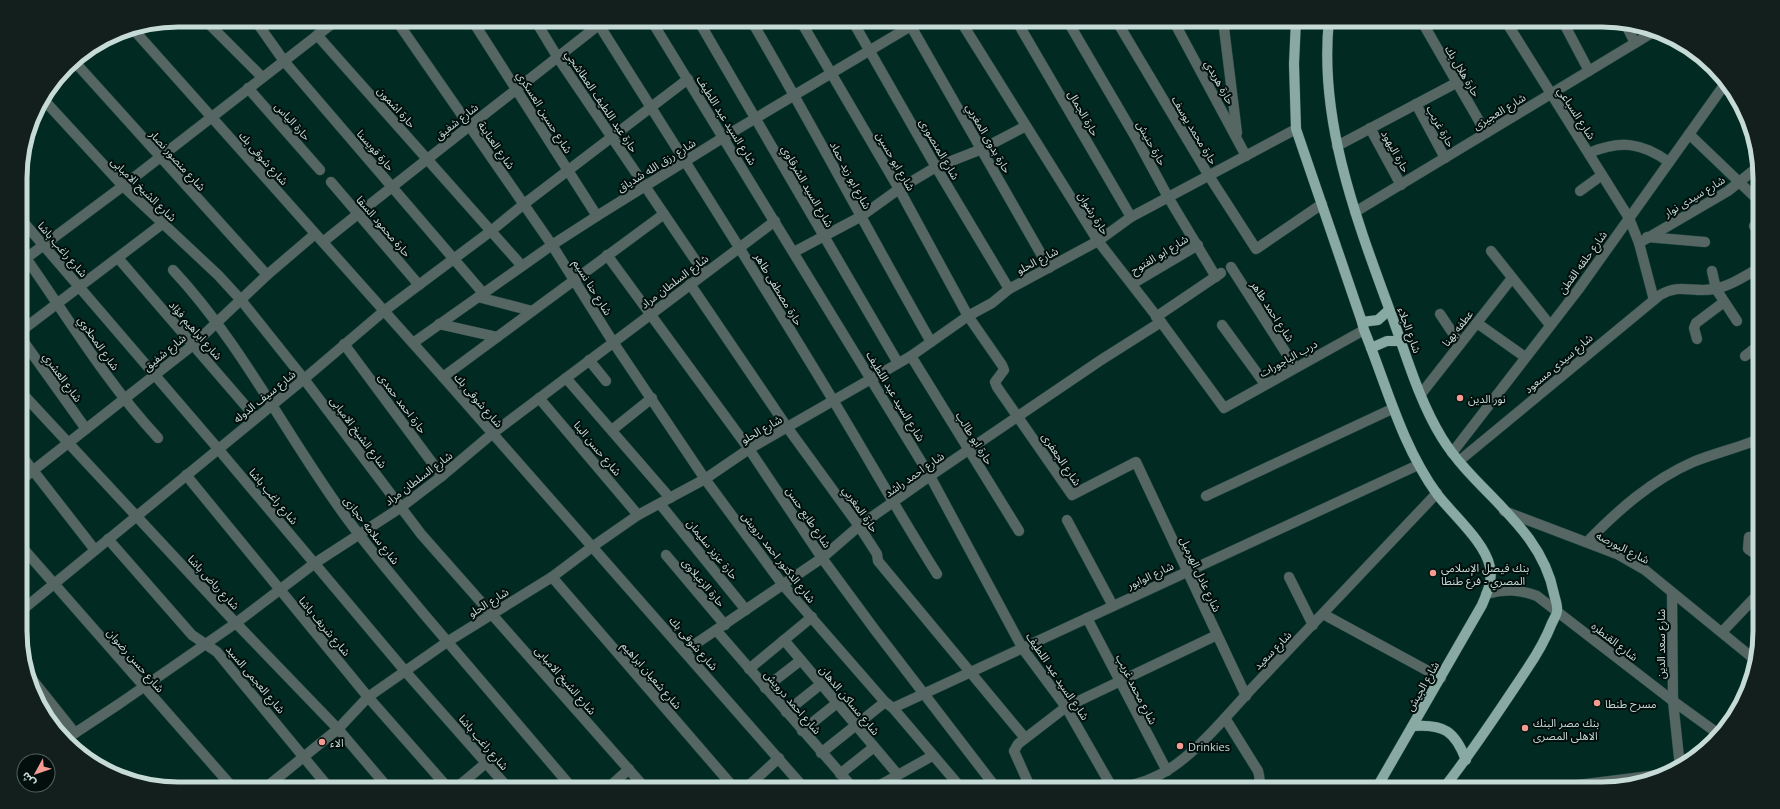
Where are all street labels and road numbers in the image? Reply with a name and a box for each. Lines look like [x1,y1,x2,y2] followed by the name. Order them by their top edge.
[1442,43,1484,100] street label: حارة هلال بك
[560,47,642,157] street label: حارة عبد اللطيف العطاشجي
[1199,57,1239,109] street label: حارة هريدي
[512,68,576,157] street label: شارع حسين العسكري
[693,72,761,168] street label: شارع السيد عبد اللطيف
[374,83,420,131] street label: حارة اشمون
[1552,84,1600,144] street label: شارع السباعي
[1065,87,1103,139] street label: حارة الجمال
[1470,89,1529,134] street label: شارع العجيزى
[1169,93,1222,168] street label: حارة محمد يوسف
[272,99,315,144] street label: حارة الياس
[431,99,482,144] street label: شارع شفيق
[961,100,1015,177] street label: حارة بدوى المغربي
[1423,102,1459,150] street label: حارة غريب
[916,116,964,183] street label: شارع المنصورى
[474,118,519,173] street label: شارع العناينة
[1134,118,1171,169] street label: حارة حنيش
[145,126,210,195] street label: شارع منصور نصار
[354,126,399,174] street label: حارة قويسنا
[1378,127,1414,175] street label: حارة اليهود
[235,128,292,189] street label: شارع شوقى بك
[872,129,919,194] street label: شارع ابو حسين
[614,135,699,196] street label: شارع رزق الله شدياق
[826,138,875,212] street label: شارع ابو زيد حماد
[776,142,838,231] street label: شارع السيد الشرقاوي
[107,154,180,225] street label: شارع الشيخ الامبابى
[1660,172,1728,222] street label: شارع سيدى نوار
[1075,189,1113,238] street label: حارة رشوان
[353,192,415,260] street label: حارة محمود السقا
[34,218,92,281] street label: شارع راغب باشا
[1554,227,1611,297] street label: شارع حلقه القطن
[1127,231,1192,278] street label: شارع ابو الفتوح
[1013,243,1061,278] street label: شارع الحلو
[751,249,807,329] street label: حارة مصطفى طاهر
[637,250,712,312] street label: شارع السلطان مراد
[568,256,616,319] street label: شارع حنا نسيم
[1246,277,1298,345] street label: شارع احمد طاهر
[165,297,226,364] street label: شارع ابراهيم فؤاد
[1394,305,1425,356] street label: شارع الجلاء
[1438,306,1476,349] street label: عطفه بهنا
[73,313,123,375] street label: شارع المحلاوي
[139,330,190,375] street label: شارع شفيق
[1520,330,1596,397] street label: شارع سيدى مسعود
[1256,336,1320,380] street label: درب الباجورات
[862,348,929,445] street label: شارع السيد عبد اللطيف
[38,349,86,406] street label: شارع العشري
[230,366,299,427] street label: شارع سيف الدوله
[375,370,431,437] street label: حارة احمد حمدى
[451,370,507,431] street label: شارع شوقى بك
[326,393,391,472] street label: شارع الشيخ الامبابى
[953,409,997,468] street label: حارة ابو طالب
[738,411,785,448] street label: شارع الحلو
[570,417,626,480] street label: شارع حسن البنا
[1038,430,1085,489] street label: شارع الجعفرى
[381,447,456,509] street label: شارع السلطان مراد
[881,448,948,501] street label: شارع احمد راشد
[245,465,302,528] street label: شارع راغب باشا
[782,483,835,551] street label: شارع طايع حسن
[837,483,883,537] street label: حارة المغربي
[340,493,404,568] street label: شارع سلامه حجازى
[738,508,820,607] street label: شارع الدكتور احمد درويش
[684,516,742,583] street label: حارة عزيز سليمان
[1593,527,1652,568] street label: شارع البورصه
[1176,534,1225,615] street label: شارع عادل الهرميل
[184,551,244,614] street label: شارع رياض باشا
[679,554,729,610] street label: حارة الزعبلاوى
[1123,558,1176,594] street label: شارع الوابور
[465,583,512,621] street label: شارع الحلو
[295,593,354,660] street label: شارع شريف باشا
[1653,609,1669,679] street label: شارع سعد الدين
[666,613,722,674] street label: شارع شوقى بك
[1588,618,1642,665] street label: شارع القنطره
[103,625,168,696] street label: شارع حسن رضوان
[1250,627,1295,673] street label: شارع سعيد
[1022,629,1093,724] street label: شارع السيد عبد اللطيف
[617,638,686,714] street label: شارع شعبان ابراهيم
[222,642,289,717] street label: شارع العجمى السيد
[531,643,600,718] street label: شارع الشيخ الامبابى
[1112,651,1161,727] street label: شارع محمد غريب
[1402,658,1443,714] street label: شارع الجيش
[816,662,884,739] street label: شارع مساكن الدهان
[760,667,825,738] street label: شارع احمد درويش
[455,711,513,774] street label: شارع راغب باشا

